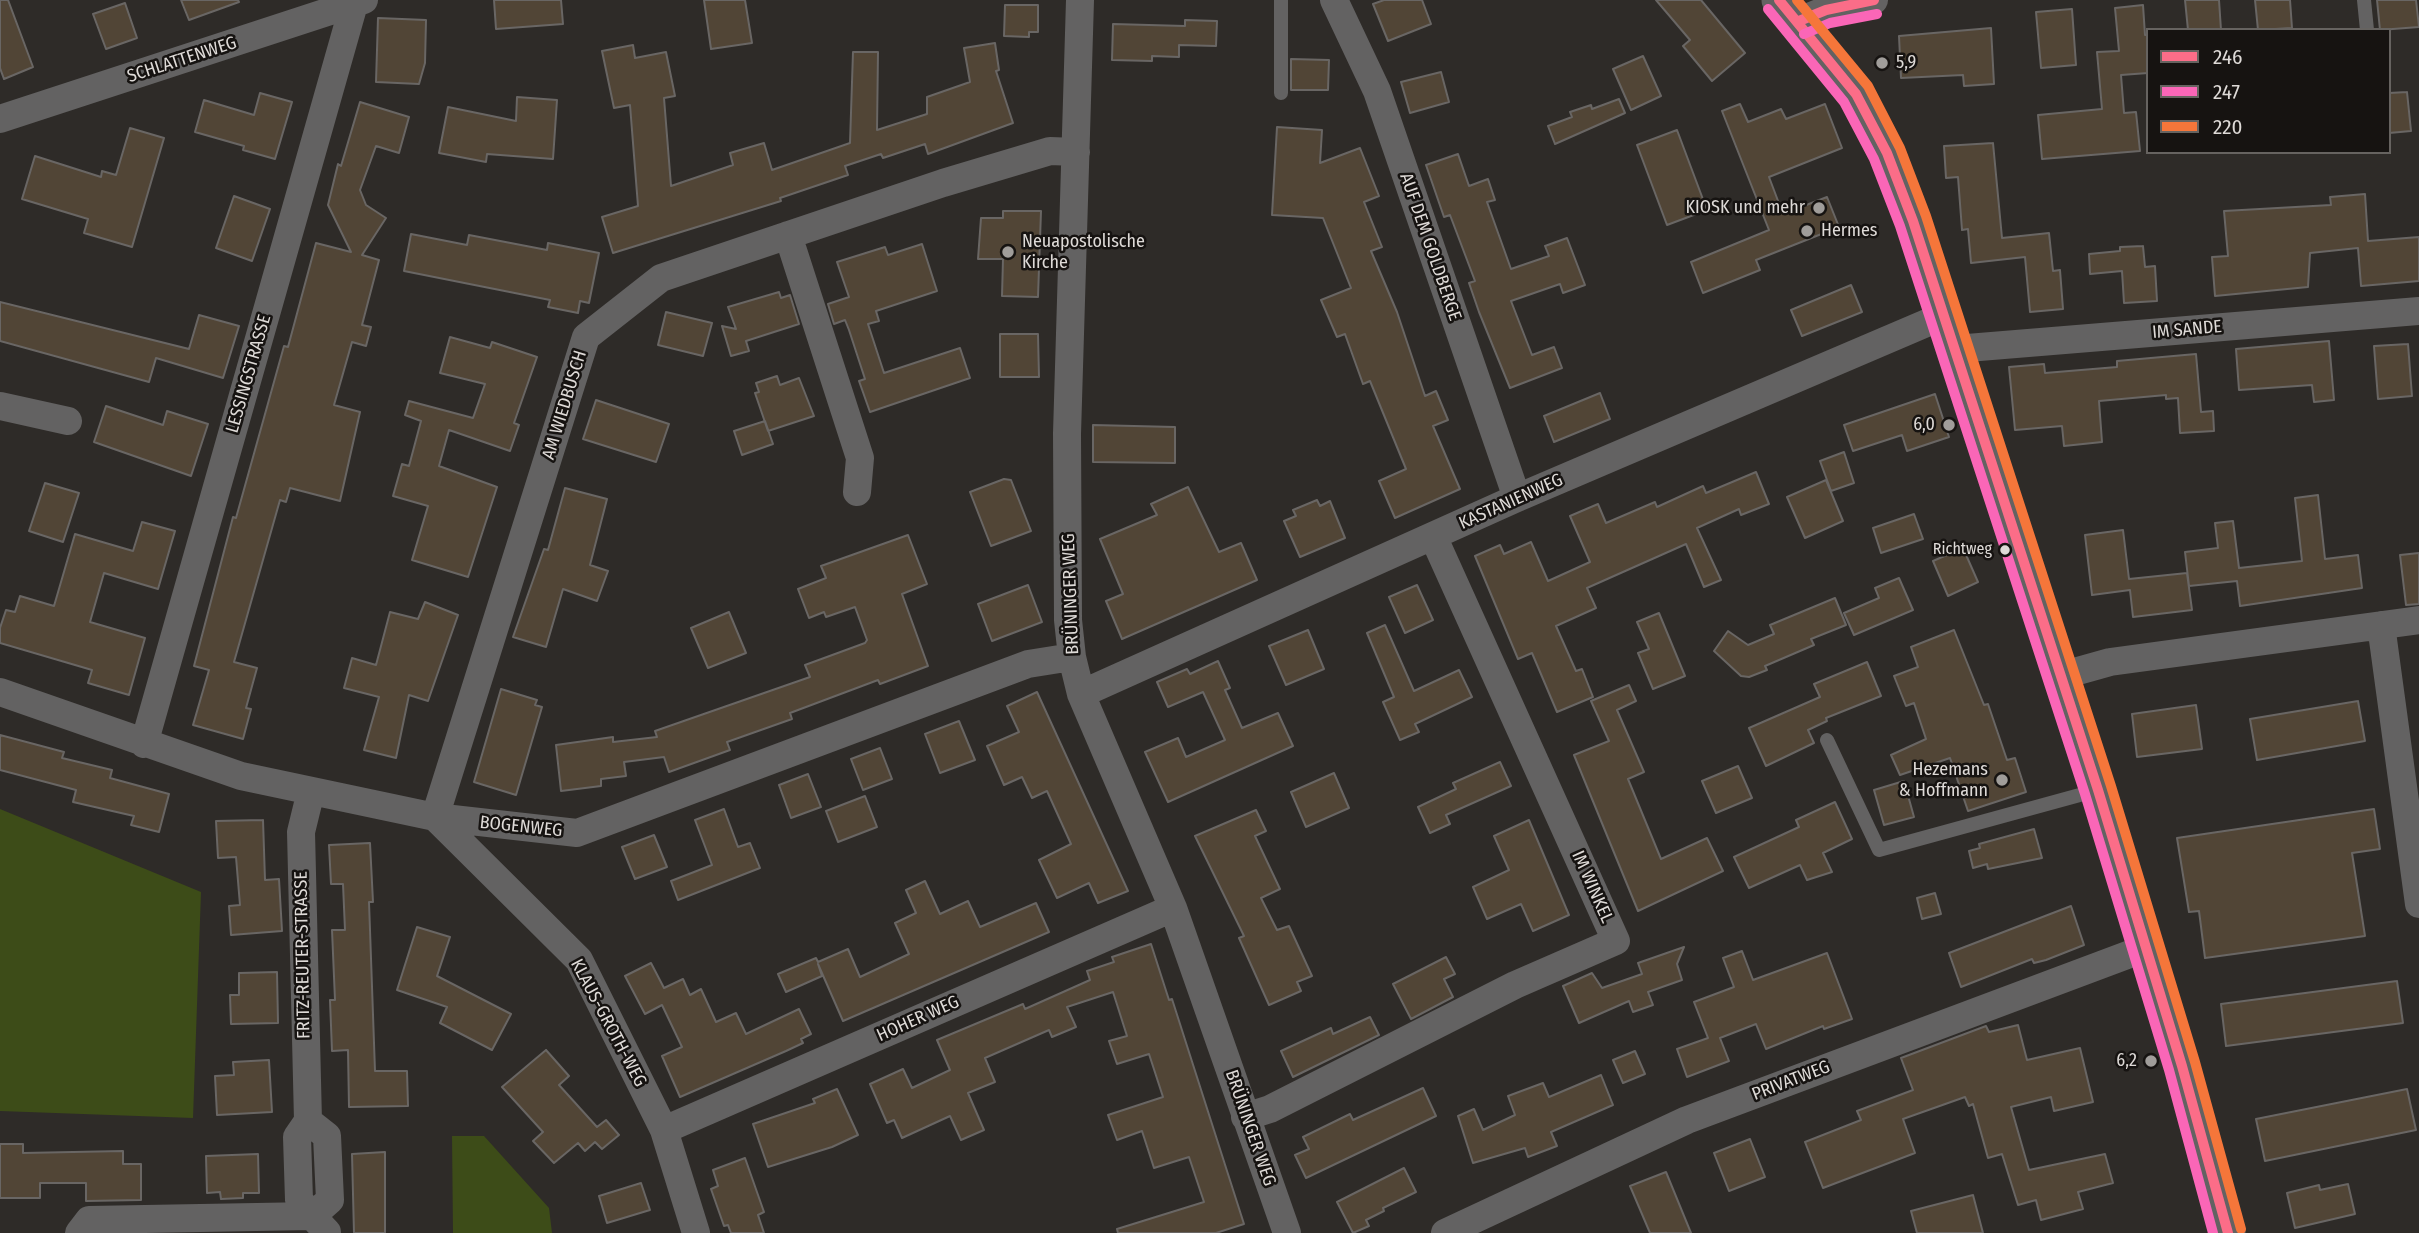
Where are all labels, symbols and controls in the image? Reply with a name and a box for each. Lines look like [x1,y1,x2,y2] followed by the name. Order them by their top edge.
[2146,28,2391,154] legend
[125,32,239,88] street label: SCHLATTENWEG
[2213,44,2242,70] text: 246
[1896,52,1916,74] place label: 5,9
[1874,55,1890,71] marker: 5,9
[2213,79,2240,105] text: 247
[2213,114,2242,140] text: 220
[1395,170,1465,324] street label: AUF DEM GOLDBERGE
[1685,197,1805,219] place label: KIOSK und mehr
[1811,200,1827,216] marker: KIOSK und mehr
[1821,220,1878,242] place label: Hermes
[1799,223,1815,239] marker: Hermes
[1022,231,1145,274] place label: Neuapostolische Kirche
[1000,244,1016,260] marker: Neuapostolische Kirche
[222,312,276,436] street label: LESSINGSTRASSE
[2151,316,2223,344] street label: IM SANDE
[538,348,592,462] street label: AM WIEDBUSCH
[1913,414,1935,436] place label: 6,0
[1941,417,1957,433] marker: 6,0
[1456,469,1566,535] street label: KASTANIENWEG
[1058,533,1084,655] street label: BRÜNINGER WEG
[1933,540,1992,560] place label: Richtweg
[1998,543,2012,557] marker: Richtweg
[1899,759,1988,802] place label: Hezemans & Hoffmann
[1994,772,2010,788] marker: Hezemans & Hoffmann
[479,812,563,842] street label: BOGENWEG
[1567,848,1617,926] street label: IM WINKEL
[291,871,315,1039] street label: FRITZ-REUTER-STRASSE
[565,956,651,1090] street label: KLAUS-GROTH-WEG
[874,991,962,1047] street label: HOHER WEG
[2116,1050,2137,1072] place label: 6,2
[2143,1053,2159,1069] marker: 6,2
[1749,1056,1833,1106] street label: PRIVATWEG
[1220,1067,1280,1189] street label: BRÜNINGER WEG

